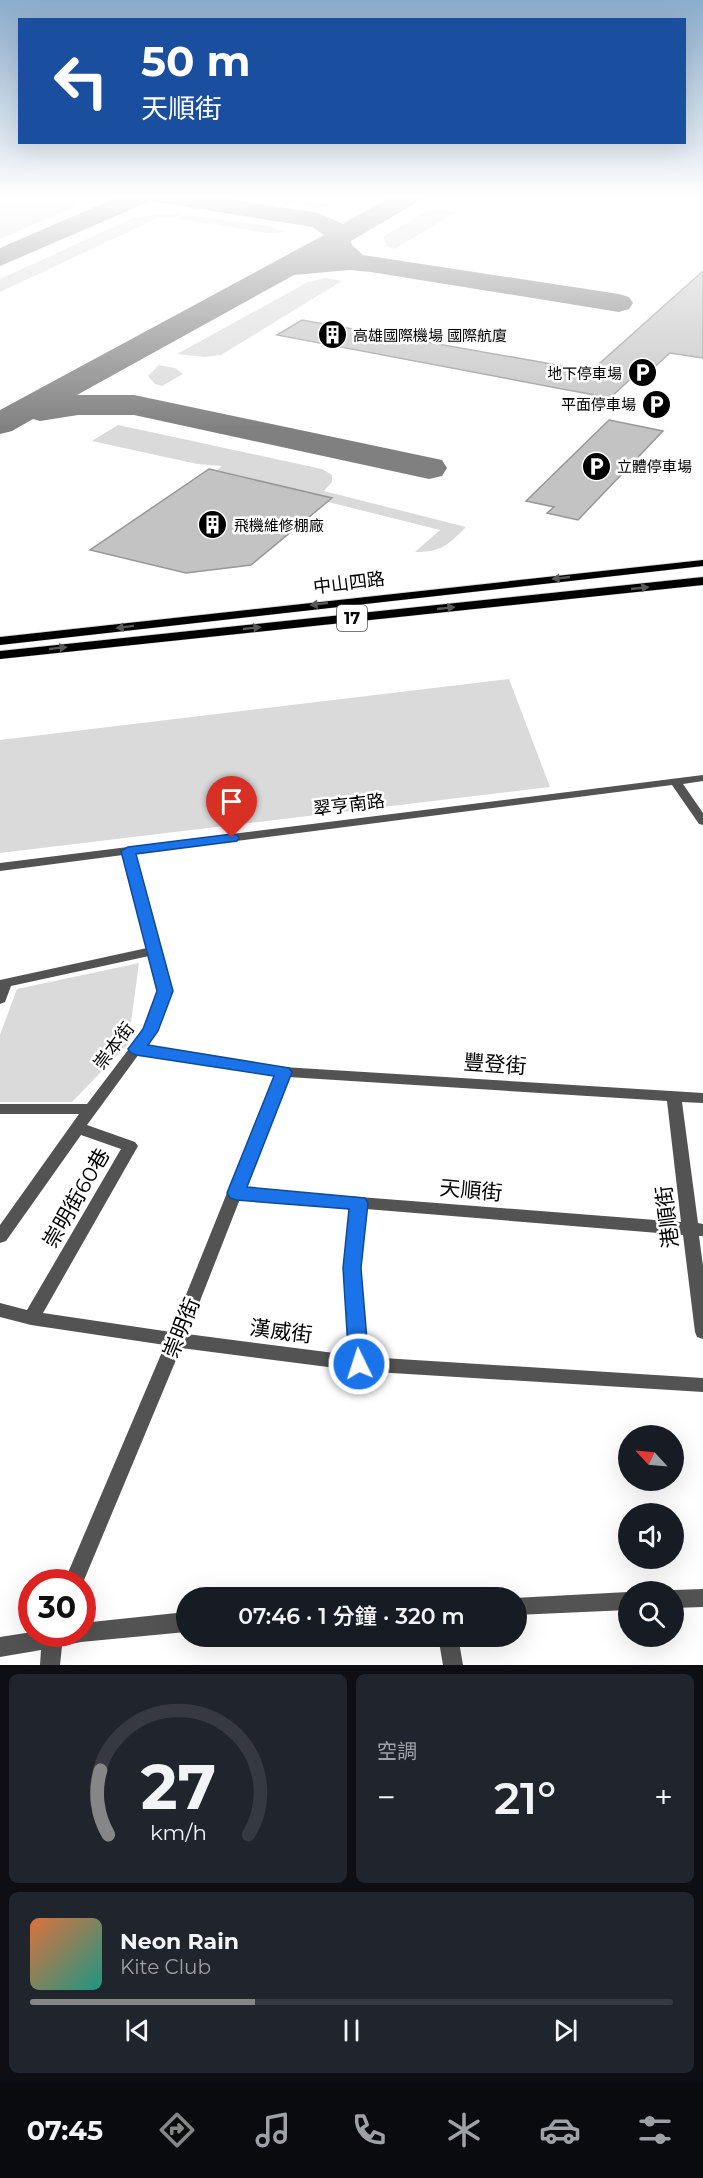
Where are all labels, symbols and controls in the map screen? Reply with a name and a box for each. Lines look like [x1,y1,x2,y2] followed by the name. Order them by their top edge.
[141,35,250,87] text: 50 m
[42,42,120,120] icon: left
[141,92,222,125] text: 天順街
[316,319,348,351] building icon: 高雄國際機場 國際航廈
[353,326,507,345] place label: 高雄國際機場 國際航廈
[627,357,659,389] parking icon: 地下停車場
[547,364,622,383] place label: 地下停車場
[641,388,673,420] parking icon: 平面停車場
[561,395,636,414] place label: 平面停車場
[580,450,612,482] parking icon: 立體停車場
[617,457,692,476] place label: 立體停車場
[197,509,229,541] building icon: 飛機維修棚廠
[234,516,324,535] place label: 飛機維修棚廠
[312,568,386,598] street label: 中山四路
[552,573,571,583] one-way arrow
[631,583,650,592] one-way arrow
[309,600,328,609] one-way arrow
[437,603,456,613] one-way arrow
[337,605,367,631] road number: 17
[116,622,135,632] one-way arrow
[243,623,262,633] one-way arrow
[49,644,68,653] one-way arrow
[206,776,257,838] pin
[215,785,248,818] icon: arrive
[312,790,386,820] street label: 翠亨南路
[89,1018,139,1074] street label: 崇本街
[463,1049,527,1079] street label: 豐登街
[37,1144,115,1252] street label: 崇明街60巷
[439,1175,503,1205] street label: 天順街
[651,1184,683,1250] street label: 港順街
[158,1294,204,1362] street label: 崇明街
[248,1315,314,1347] street label: 漢威街
[327,1332,391,1396] position arrow
[618,1425,684,1491] north arrow
[618,1425,684,1647] map controls
[618,1503,684,1569] button: sound
[18,1569,96,1647] speed limit sign: 30
[618,1581,684,1647] button: search
[238,1603,465,1630] text: 07:46 · 1 分鐘 · 320 m
[377,1739,417,1763] text: 空調
[140,1749,216,1825] text: 27
[494,1770,556,1825] text: 21°
[377,1777,396,1817] text: −
[654,1777,673,1817] text: +
[149,1820,207,1846] text: km/h
[120,1928,239,1955] text: Neon Rain
[120,1955,211,1979] text: Kite Club
[121,2014,154,2047] icon: previous
[335,2014,368,2047] icon: pause
[549,2014,582,2047] icon: next
[156,2109,198,2151] icon: directions
[252,2109,294,2151] icon: music
[348,2109,390,2151] icon: phone
[443,2109,485,2151] icon: climate
[539,2109,581,2151] icon: car
[634,2109,676,2151] icon: filters
[27,2114,103,2147] text: 07:45

